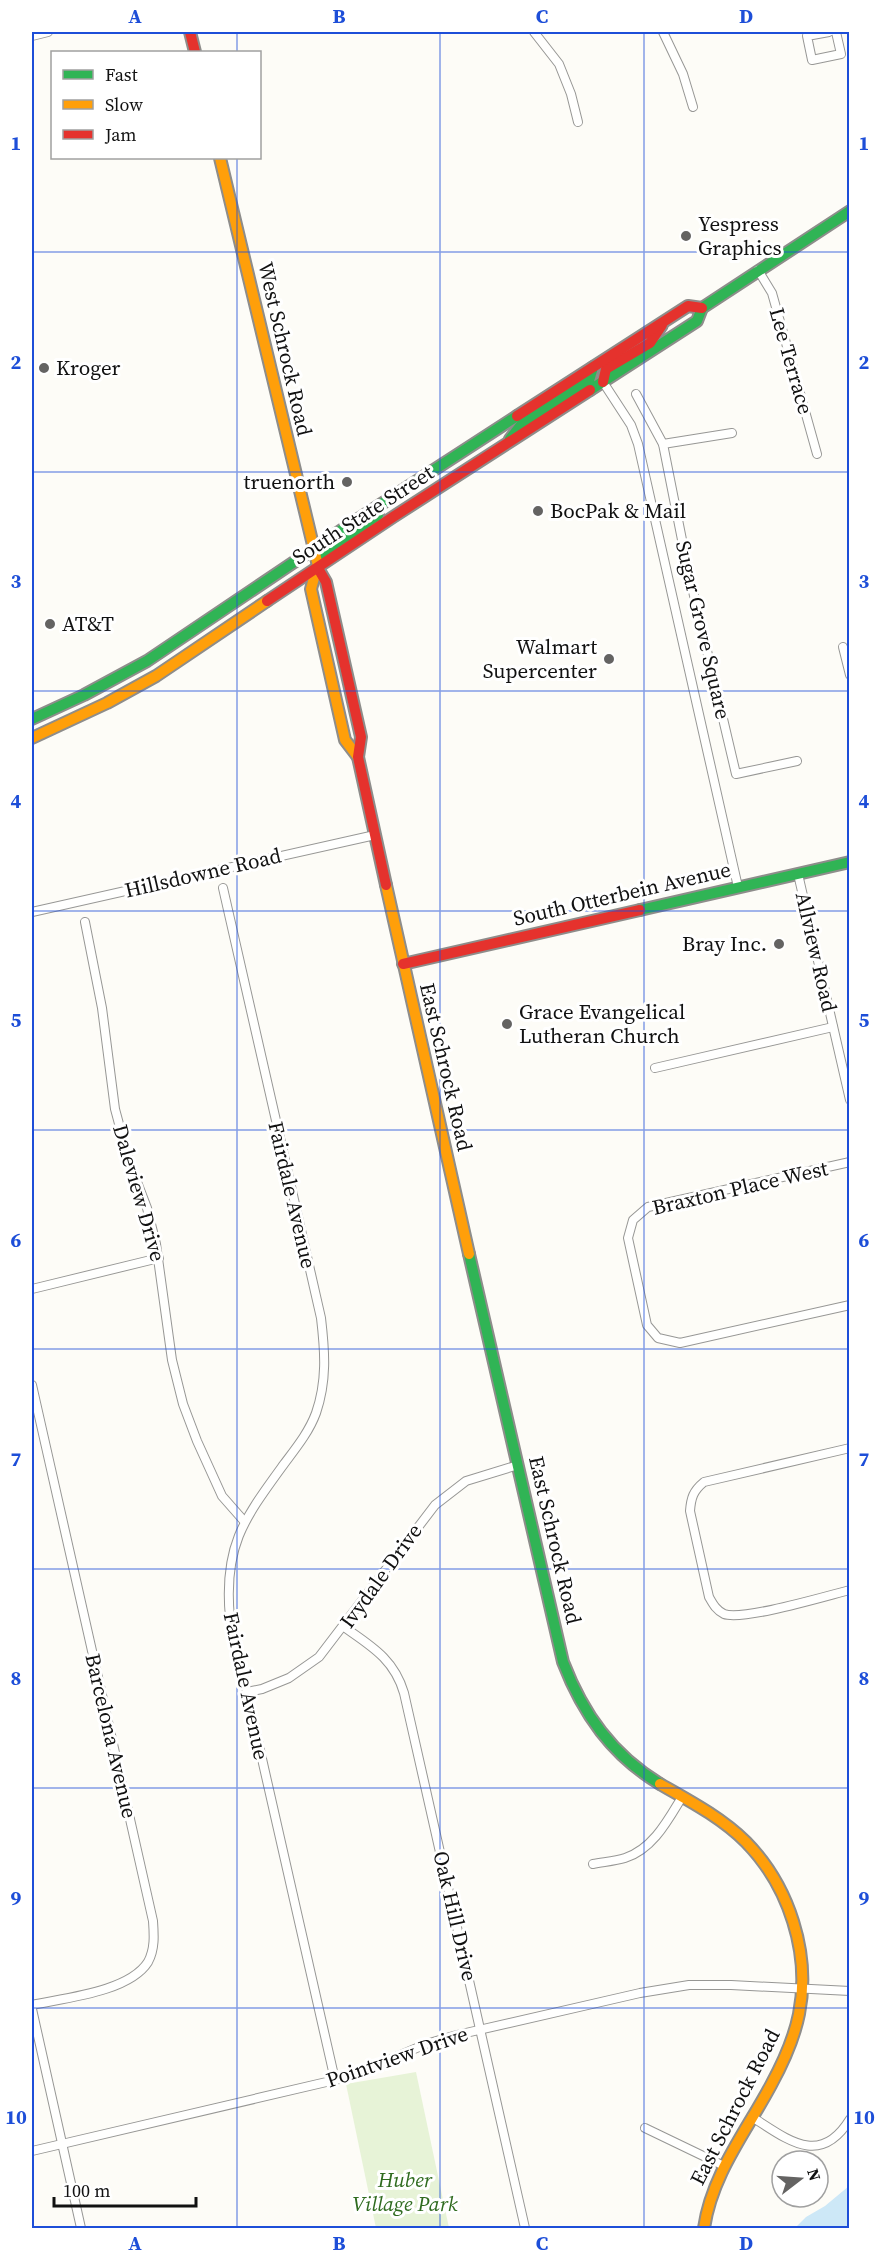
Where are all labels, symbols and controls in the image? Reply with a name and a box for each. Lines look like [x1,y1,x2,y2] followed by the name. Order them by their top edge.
[128,2,142,30] text: A
[332,2,346,30] text: B
[536,2,548,30] text: C
[739,2,753,30] text: D
[51,51,261,159] legend
[105,62,138,87] text: Fast
[105,92,143,117] text: Slow
[104,122,137,147] text: Jam
[11,129,21,157] text: 1
[859,129,869,157] text: 1
[698,209,782,262] place label: Yespress Graphics
[679,229,693,243] marker: Yespress Graphics
[251,259,320,439] street label: West Schrock Road
[762,304,821,417] street label: Lee Terrace
[11,348,22,376] text: 2
[859,348,870,376] text: 2
[56,353,121,382] place label: Kroger
[37,361,51,375] marker: Kroger
[286,458,439,571] street label: South State Street
[244,467,335,496] place label: truenorth
[340,475,354,489] marker: truenorth
[550,496,686,525] place label: BocPak & Mail
[531,504,545,518] marker: BocPak & Mail
[669,538,738,722] street label: Sugar Grove Square
[11,567,22,595] text: 3
[859,567,870,595] text: 3
[62,609,114,638] place label: AT&T
[43,617,57,631] marker: AT&T
[483,632,597,685] place label: Walmart Supercenter
[602,652,616,666] marker: Walmart Supercenter
[11,787,22,815] text: 4
[859,787,870,815] text: 4
[122,840,284,905] street label: Hillsdowne Road
[510,854,733,933] street label: South Otterbein Avenue
[789,889,844,1015] street label: Allview Road
[682,929,767,958] place label: Bray Inc.
[772,937,786,951] marker: Bray Inc.
[413,980,480,1154] street label: East Schrock Road
[519,997,685,1050] place label: Grace Evangelical Lutheran Church
[11,1006,22,1034] text: 5
[859,1006,870,1034] text: 5
[500,1017,514,1031] marker: Grace Evangelical Lutheran Church
[261,1118,323,1271] street label: Fairdale Avenue
[106,1121,173,1265] street label: Daleview Drive
[649,1153,831,1222] street label: Braxton Place West
[11,1226,22,1254] text: 6
[859,1226,870,1254] text: 6
[11,1445,22,1473] text: 7
[859,1445,870,1473] text: 7
[522,1453,589,1627] street label: East Schrock Road
[333,1517,428,1634] street label: Ivydale Drive
[217,1609,276,1762] street label: Fairdale Avenue
[78,1651,145,1821] street label: Barcelona Avenue
[11,1664,21,1692] text: 8
[859,1664,869,1692] text: 8
[426,1848,485,1984] street label: Oak Hill Drive
[11,1884,22,1912] text: 9
[859,1884,870,1912] text: 9
[322,2019,472,2094] street label: Pointview Drive
[683,2024,787,2190] street label: East Schrock Road
[5,2103,27,2131] text: 10
[853,2103,875,2131] text: 10
[770,2149,830,2209] north arrow
[352,2165,458,2218] park label: Huber Village Park
[802,2166,827,2184] text: N
[54,2170,196,2208] scale bar
[63,2178,110,2203] text: 100 m
[128,2229,142,2257] text: A
[332,2229,346,2257] text: B
[536,2229,548,2257] text: C
[739,2229,753,2257] text: D

